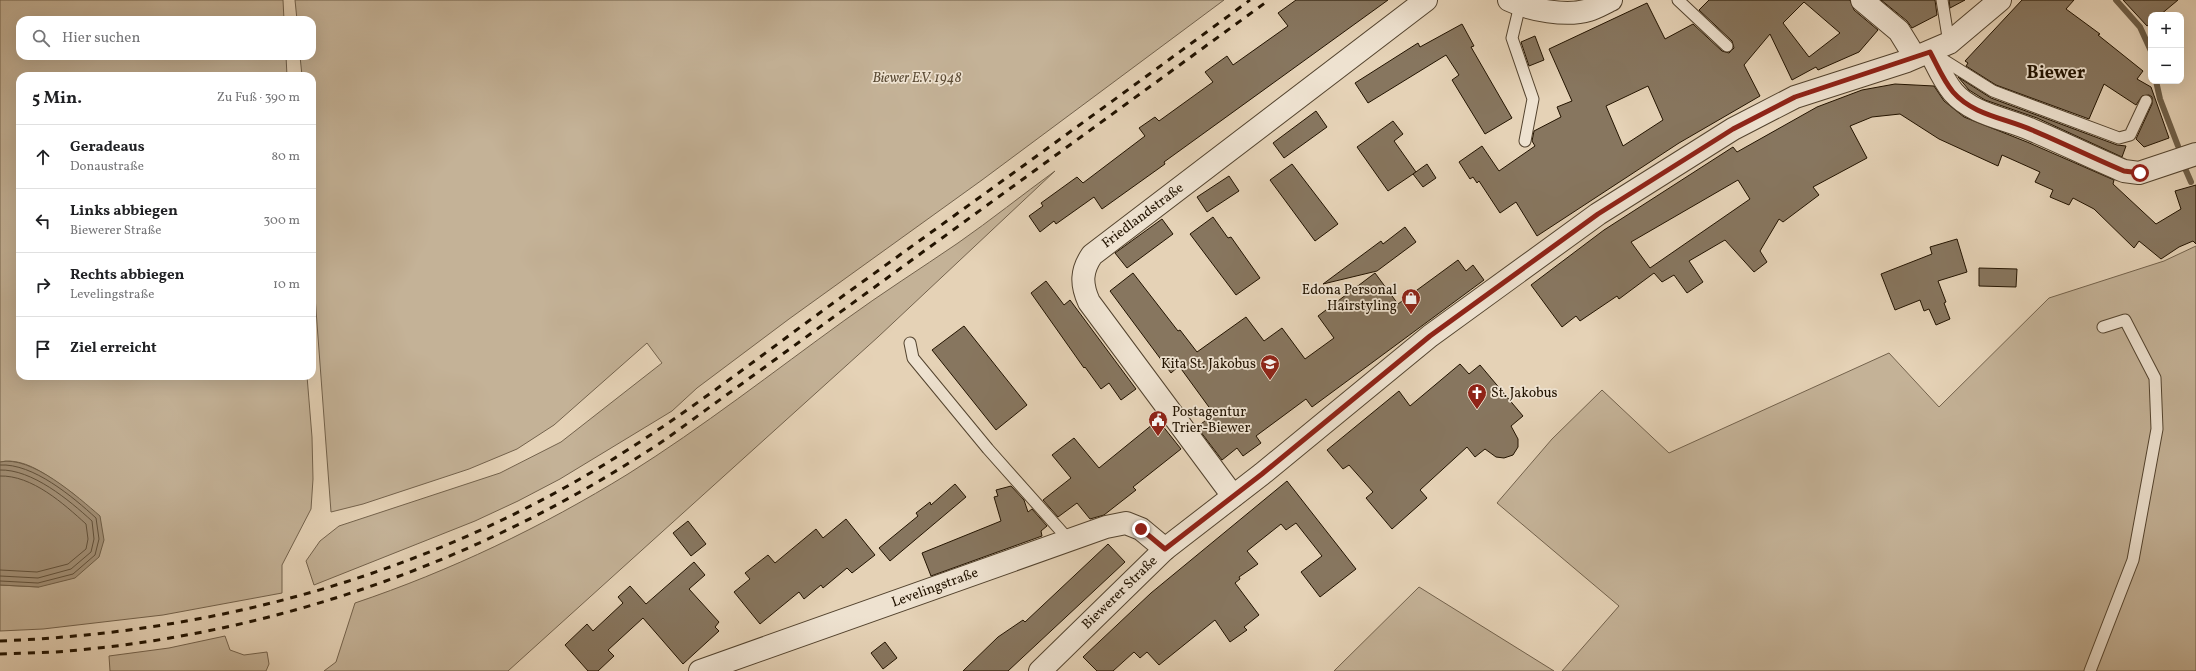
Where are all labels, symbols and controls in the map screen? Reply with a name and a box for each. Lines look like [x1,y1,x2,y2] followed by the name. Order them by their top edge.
[2148,12,2184,84] map controls
[2148,12,2184,48] button: +
[16,16,316,60] search box
[30,27,52,49] icon: search
[62,28,140,49] text: Hier suchen
[2148,48,2184,84] button: −
[2027,61,2086,86] district label: Biewer
[872,69,962,88] park label: Biewer E.V. 1948
[32,87,82,110] text: 5 Min.
[217,89,300,107] text: Zu Fuß · 390 m
[70,137,145,158] text: Geradeaus
[32,146,54,168] icon: ahead
[271,148,300,166] text: 80 m
[70,158,144,176] text: Donaustraße
[2131,164,2149,182] route start
[1098,179,1188,253] street label: Friedlandstraße
[70,201,178,222] text: Links abbiegen
[32,210,54,232] icon: left
[264,212,300,230] text: 300 m
[70,222,161,240] text: Biewerer Straße
[70,265,185,286] text: Rechts abbiegen
[32,274,54,296] icon: right
[273,276,300,294] text: 10 m
[1302,281,1397,316] place label: Edona Personal Hairstyling
[70,286,154,304] text: Levelingstraße
[1400,287,1422,315] shop icon: Edona Personal Hairstyling
[32,338,54,360] icon: arrive
[70,338,157,359] text: Ziel erreicht
[1259,353,1281,381] school or university icon: Kita St. Jakobus
[1161,355,1256,374] place label: Kita St. Jakobus
[1466,382,1488,410] church icon: St. Jakobus
[1491,384,1558,403] place label: St. Jakobus
[1172,403,1250,438] place label: Postagentur Trier-Biewer
[1147,409,1169,437] public building icon: Postagentur Trier-Biewer
[1132,520,1150,538] route end
[1078,552,1162,634] street label: Biewerer Straße
[889,563,981,612] street label: Levelingstraße

